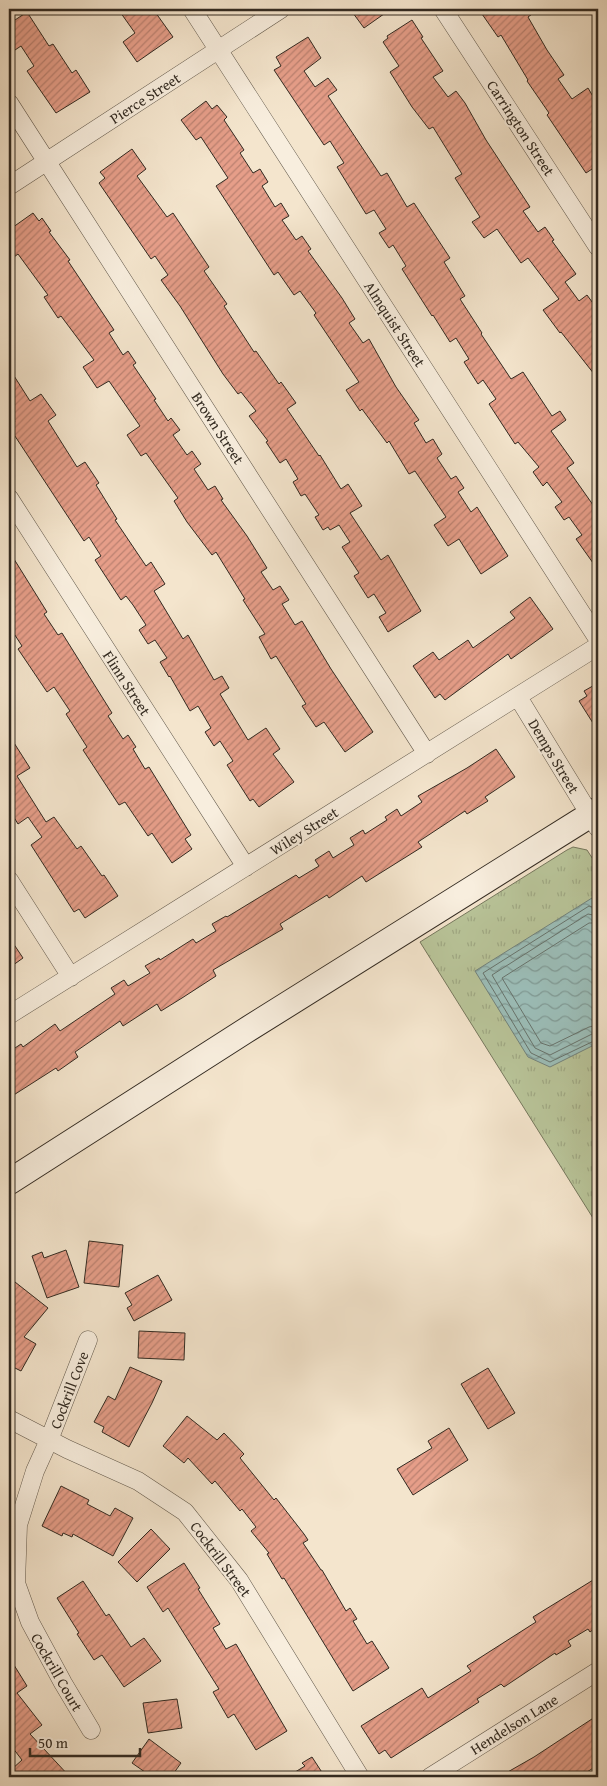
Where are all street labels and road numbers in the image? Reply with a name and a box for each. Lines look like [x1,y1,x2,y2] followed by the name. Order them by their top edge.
[106,67,185,129] street label: Pierce Street
[482,76,560,181] street label: Carrington Street
[359,277,431,372] street label: Almquist Street
[187,388,250,469] street label: Brown Street
[98,646,156,720] street label: Flinn Street
[523,715,585,798] street label: Demps Street
[266,801,343,860] street label: Wiley Street
[45,1348,93,1432] street label: Cockrill Cove
[186,1517,257,1602] street label: Cockrill Street
[26,1629,88,1716] street label: Cockrill Court
[466,1689,562,1759] street label: Hendelson Lane

